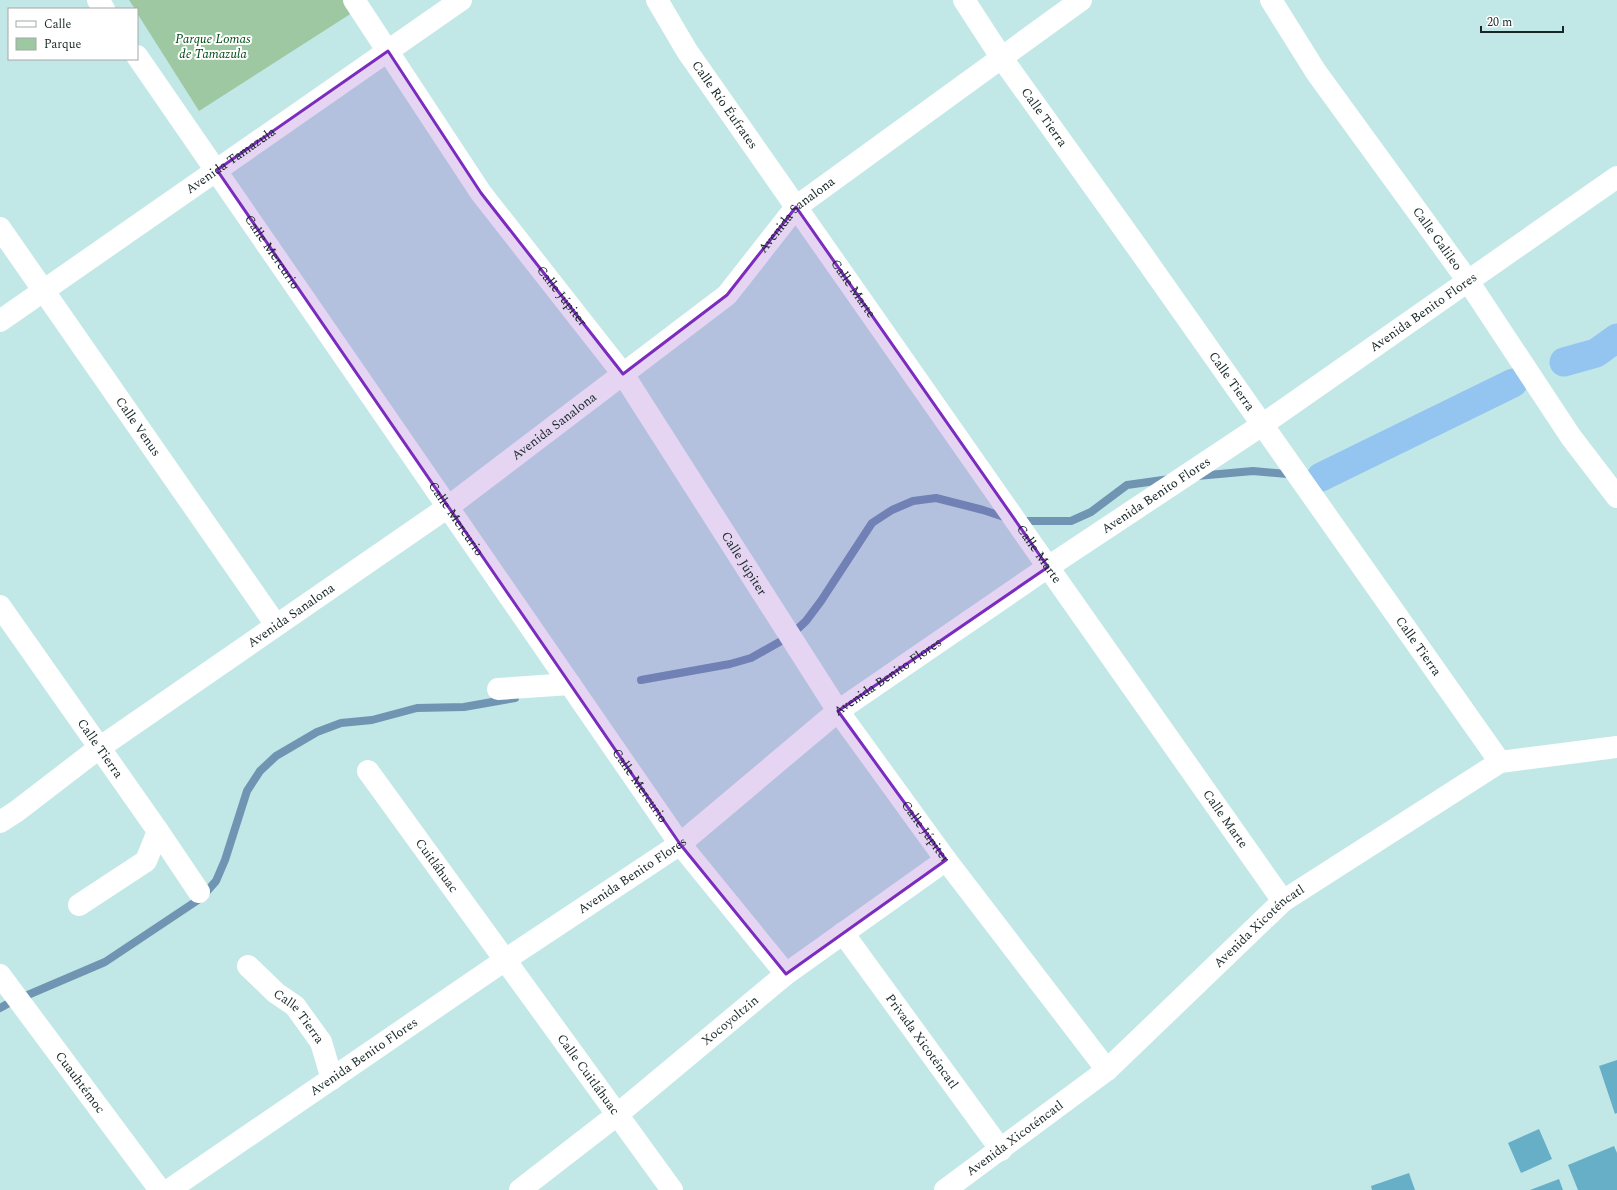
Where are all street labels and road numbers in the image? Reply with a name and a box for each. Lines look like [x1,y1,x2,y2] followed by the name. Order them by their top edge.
[687,56,763,153] street label: Calle Río Éufrates
[1016,83,1073,152] street label: Calle Tierra
[181,122,280,199] street label: Avenida Tamazula
[753,171,840,257] street label: Avenida Sanalona
[1407,203,1467,275] street label: Calle Galileo
[239,211,305,293] street label: Calle Mercurio
[826,255,881,322] street label: Calle Marte
[532,261,592,331] street label: Calle Júpiter
[1365,268,1481,357] street label: Avenida Benito Flores
[1204,347,1260,416] street label: Calle Tierra
[507,387,601,465] street label: Avenida Sanalona
[110,393,166,461] street label: Calle Venus
[1097,452,1215,539] street label: Avenida Benito Flores
[423,477,489,560] street label: Calle Mercurio
[1011,520,1067,587] street label: Calle Marte
[716,528,772,600] street label: Calle Júpiter
[243,578,339,653] street label: Avenida Sanalona
[1390,612,1447,681] street label: Calle Tierra
[830,633,946,721] street label: Avenida Benito Flores
[72,714,128,783] street label: Calle Tierra
[607,744,673,827] street label: Calle Mercurio
[1198,785,1253,852] street label: Calle Marte
[896,796,955,867] street label: Calle Júpiter
[574,832,691,919] street label: Avenida Benito Flores
[410,834,463,897] street label: Cuitláhuac
[1209,880,1309,973] street label: Avenida Xicoténcatl
[269,984,330,1048] street label: Calle Tierra
[697,990,764,1050] street label: Xocoyoltzin
[880,990,963,1093] street label: Privada Xicoténcatl
[306,1012,422,1101] street label: Avenida Benito Flores
[552,1030,624,1119] street label: Calle Cuitláhuac
[50,1047,110,1118] street label: Cuauhtémoc
[962,1095,1068,1181] street label: Avenida Xicoténcatl

